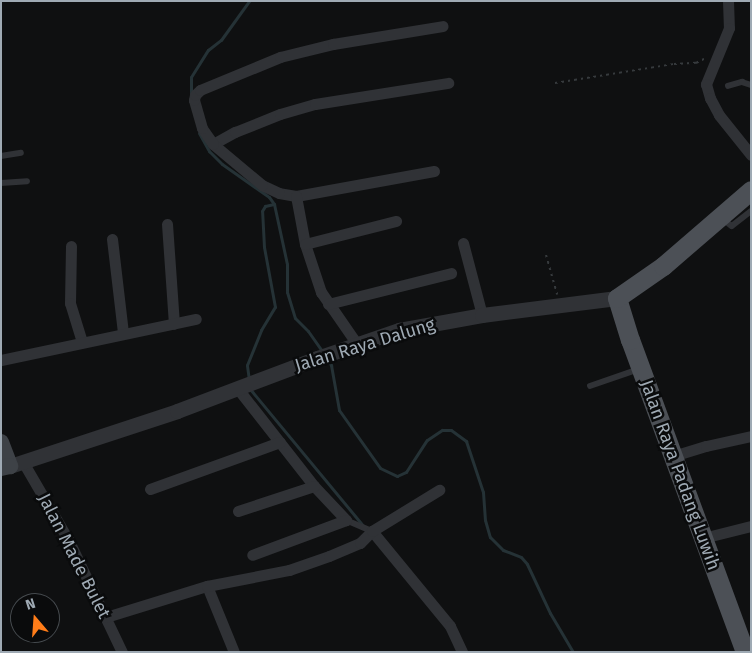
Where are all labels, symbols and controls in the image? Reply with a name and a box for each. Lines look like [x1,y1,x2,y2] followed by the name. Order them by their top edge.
[292,313,438,377] street label: Jalan Raya Dalung
[635,377,725,573] street label: Jalan Raya Padang Luwih
[33,490,115,622] street label: Jalan Made Bulet
[10,593,60,643] north arrow
[23,595,38,614] text: N

